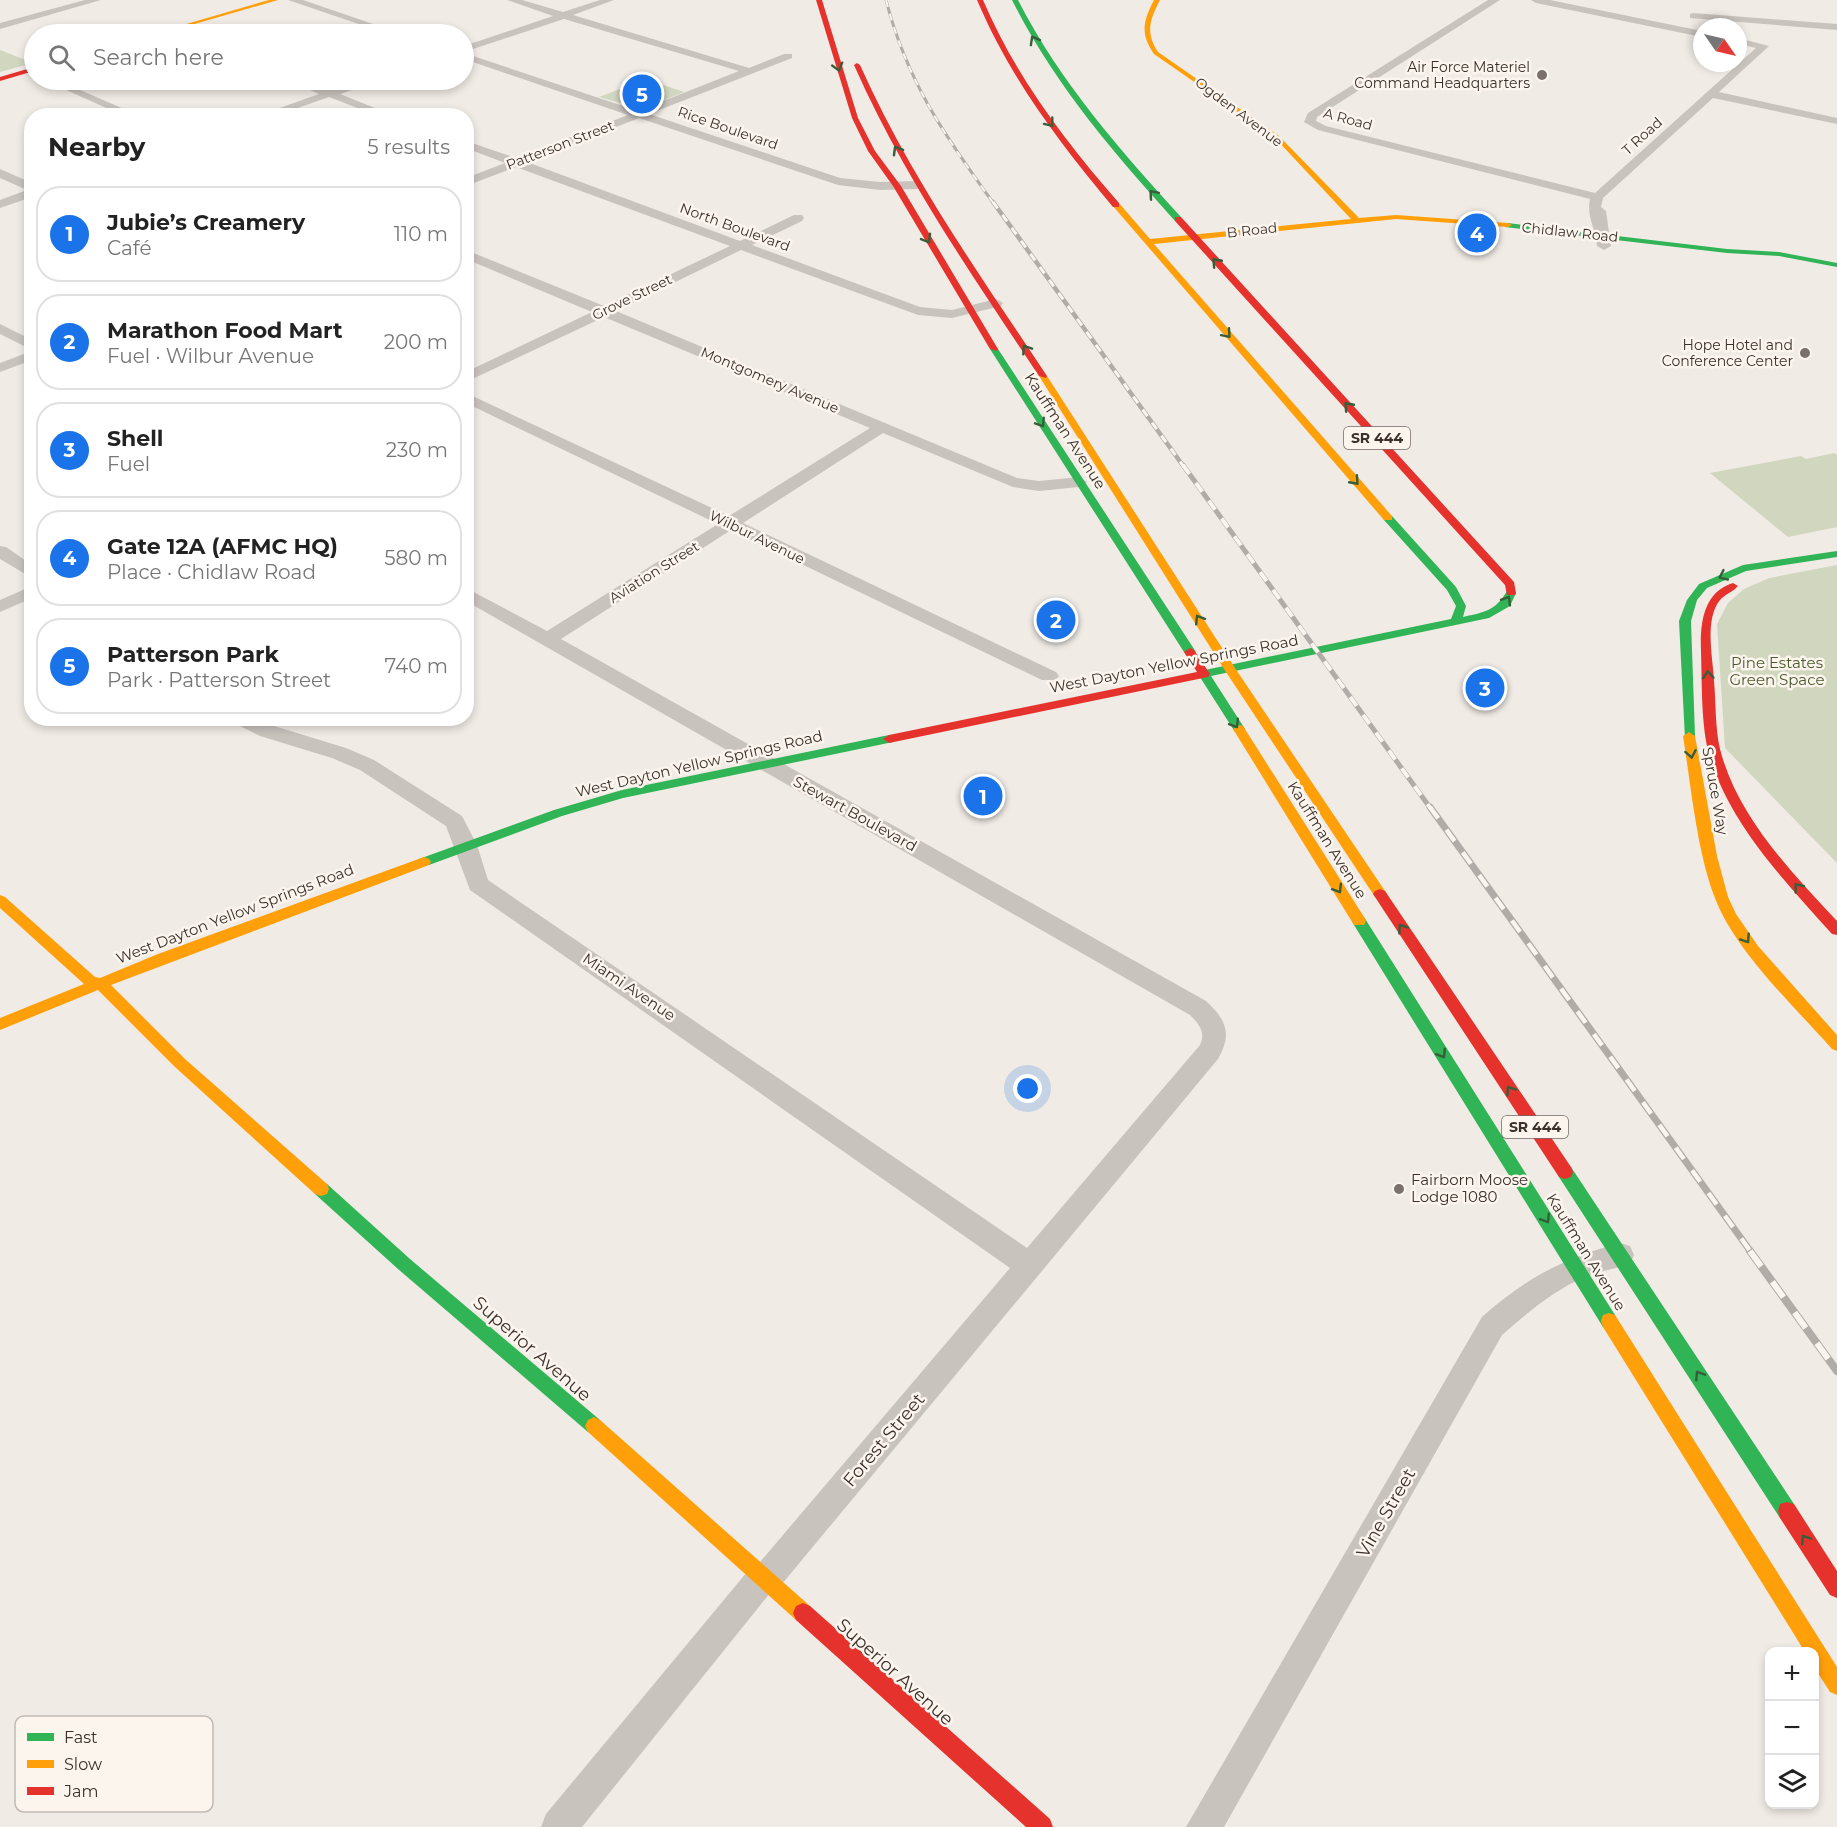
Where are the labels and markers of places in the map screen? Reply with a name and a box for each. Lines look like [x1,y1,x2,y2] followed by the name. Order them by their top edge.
[1354,58,1530,92] place label: Air Force Materiel Command Headquarters
[1535,68,1549,82] marker: Air Force Materiel Command Headquarters
[622,72,662,116] pin: 5
[1458,210,1496,256] pin: 4
[1662,336,1793,370] place label: Hope Hotel and Conference Center
[1798,346,1812,360] marker: Hope Hotel and Conference Center
[1036,598,1076,642] pin: 2
[1466,666,1504,710] pin: 3
[964,774,1002,818] pin: 1
[1411,1170,1528,1206] place label: Fairborn Moose Lodge 1080
[1392,1182,1406,1196] marker: Fairborn Moose Lodge 1080

